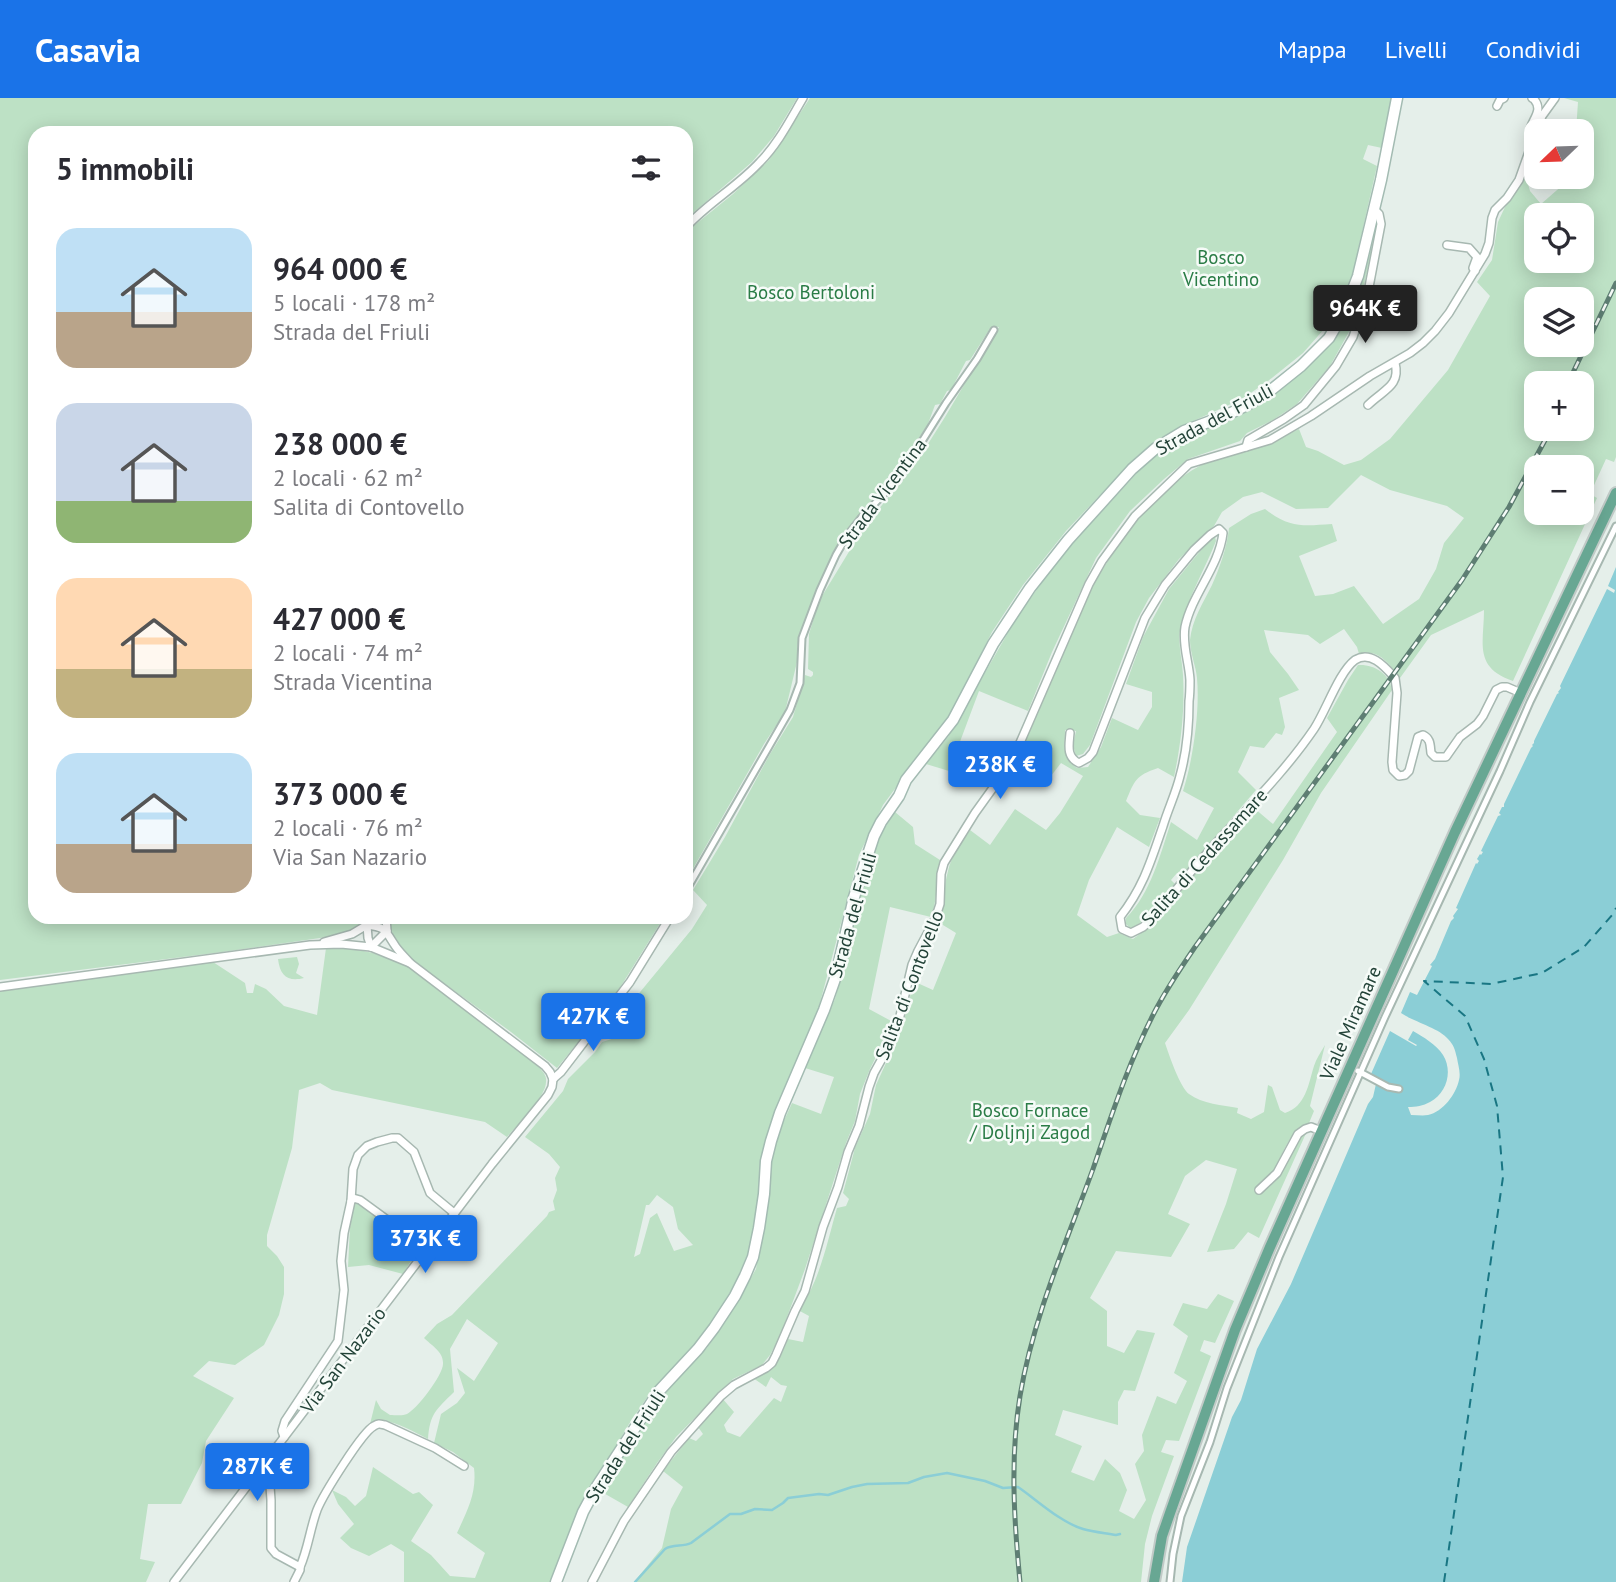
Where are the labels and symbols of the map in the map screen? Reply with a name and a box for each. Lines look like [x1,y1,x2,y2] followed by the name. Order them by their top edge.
[1524,119,1594,189] north arrow
[1182,245,1259,291] park label: Bosco Vicentino
[747,280,875,304] park label: Bosco Bertoloni
[1308,286,1422,345] pin: 964K €
[1151,378,1277,460] street label: Strada del Friuli
[833,433,931,553] street label: Strada Vicentina
[943,742,1057,801] pin: 238K €
[1136,783,1272,931] street label: Salita di Cedassamare
[823,849,881,981] street label: Strada del Friuli
[869,907,949,1063] street label: Salita di Contovello
[1314,962,1386,1085] street label: Viale Miramare
[536,993,650,1053] pin: 427K €
[969,1098,1090,1144] park label: Bosco Fornace / Doljnji Zagod
[368,1216,482,1275] pin: 373K €
[295,1302,391,1419] street label: Via San Nazario
[580,1385,670,1507] street label: Strada del Friuli
[200,1444,314,1503] pin: 287K €

